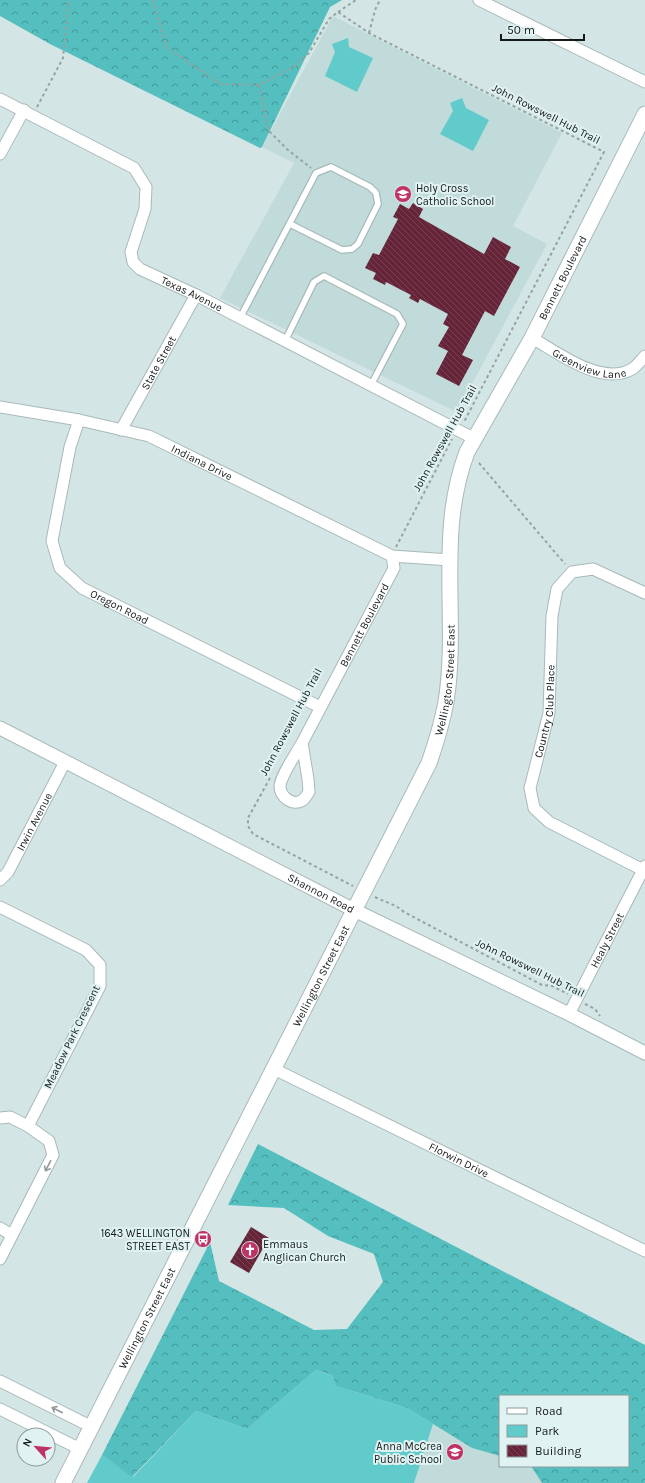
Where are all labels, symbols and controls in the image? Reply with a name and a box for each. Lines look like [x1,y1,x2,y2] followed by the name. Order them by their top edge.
[501,16,584,42] scale bar
[507,23,535,37] text: 50 m
[490,81,602,147] street label: John Rowswell Hub Trail
[416,182,494,208] place label: Holy Cross Catholic School
[393,184,413,204] school or university icon: Holy Cross Catholic School
[536,233,589,322] street label: Bennett Boulevard
[159,273,225,314] street label: Texas Avenue
[138,334,179,392] street label: State Street
[550,345,628,381] street label: Greenview Lane
[410,383,480,493] street label: John Rowswell Hub Trail
[169,442,235,483] street label: Indiana Drive
[337,581,391,669] street label: Bennett Boulevard
[88,587,151,627] street label: Oregon Road
[432,624,457,737] street label: Wellington Street East
[531,664,557,759] street label: Country Club Place
[257,666,325,778] street label: John Rowswell Hub Trail
[14,790,55,853] street label: Irwin Avenue
[285,871,357,916] street label: Shannon Road
[587,910,626,970] street label: Healy Street
[290,923,352,1029] street label: Wellington Street East
[473,936,587,1000] street label: John Rowswell Hub Trail
[41,983,103,1091] street label: Meadow Park Crescent
[427,1140,491,1180] street label: Florwin Drive
[43,1160,51,1172] one-way arrow
[101,1227,190,1253] place label: 1643 WELLINGTON STREET EAST
[193,1229,213,1249] bus stop icon: 1643 WELLINGTON STREET EAST
[263,1238,346,1264] place label: Emmaus Anglican Church
[240,1240,260,1260] church icon: Emmaus Anglican Church
[116,1265,178,1371] street label: Wellington Street East
[499,1395,629,1467] legend
[535,1404,563,1418] text: Road
[51,1406,63,1413] one-way arrow
[535,1424,560,1438] text: Park
[16,1427,56,1467] north arrow
[20,1436,35,1449] text: N
[374,1440,442,1466] place label: Anna McCrea Public School
[445,1442,465,1462] school or university icon: Anna McCrea Public School
[535,1444,582,1458] text: Building

